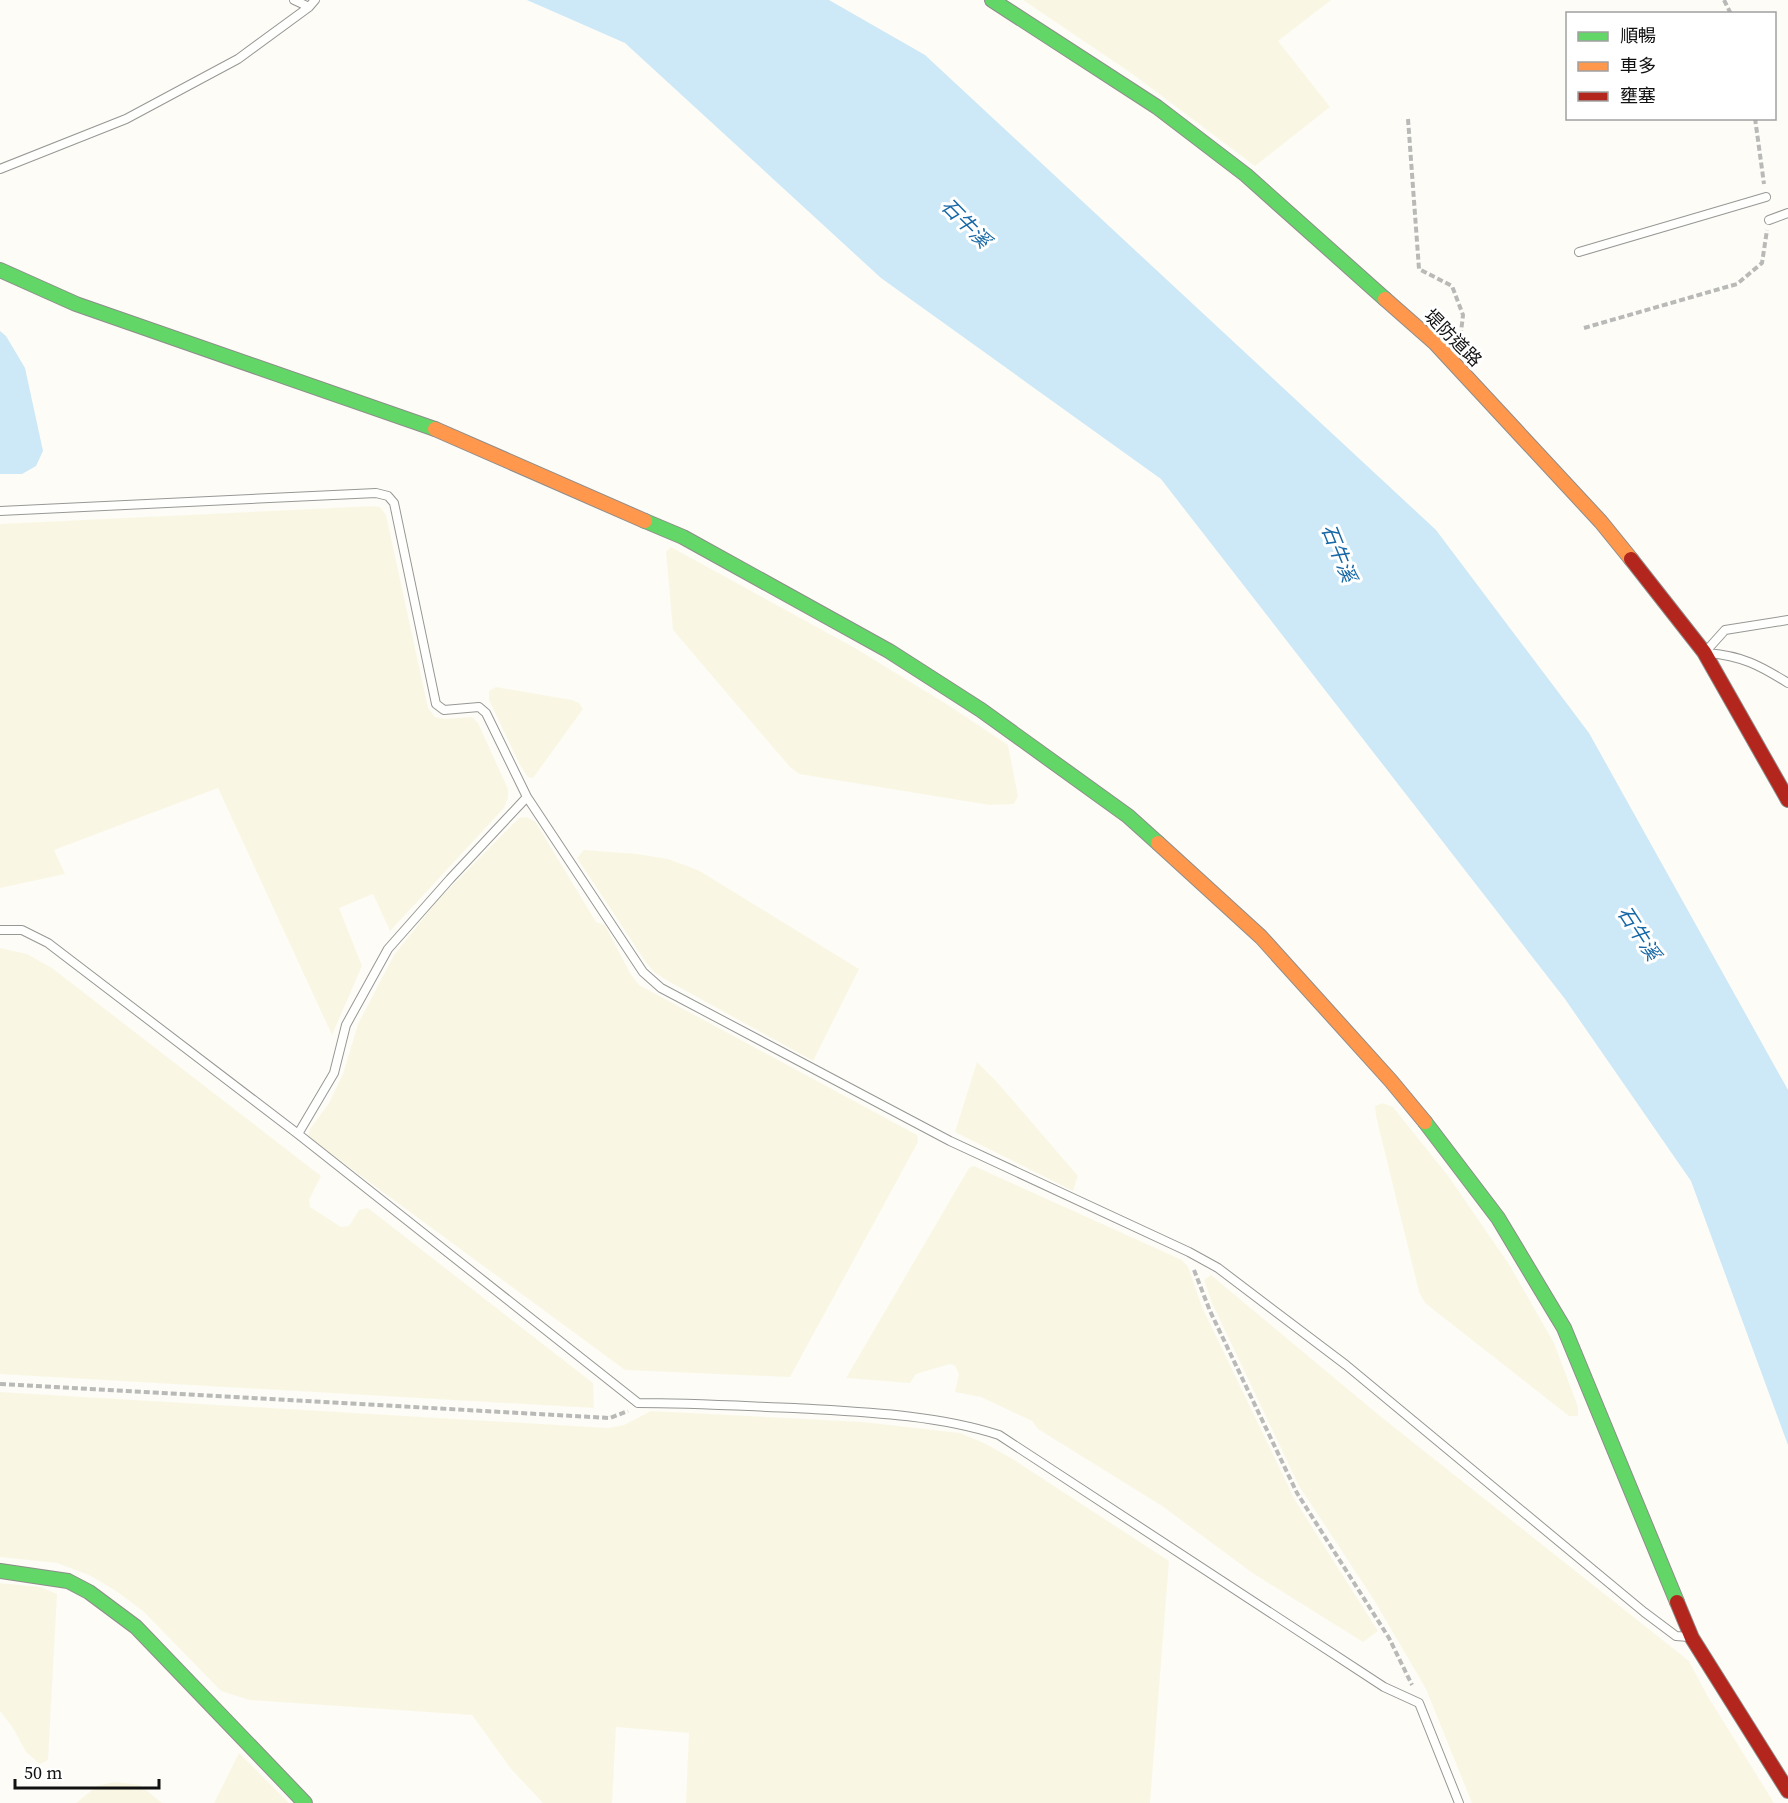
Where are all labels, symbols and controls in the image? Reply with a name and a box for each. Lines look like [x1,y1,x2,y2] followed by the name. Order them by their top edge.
[1566,12,1776,120] legend
[1620,23,1656,48] text: 順暢
[1620,53,1656,78] text: 車多
[1620,83,1656,108] text: 壅塞
[935,192,999,256] water label: 石牛溪
[1419,303,1488,372] street label: 堤防道路
[1315,520,1364,589] water label: 石牛溪
[1611,900,1669,968] water label: 石牛溪
[15,1752,159,1790] scale bar
[24,1760,62,1785] text: 50 m

